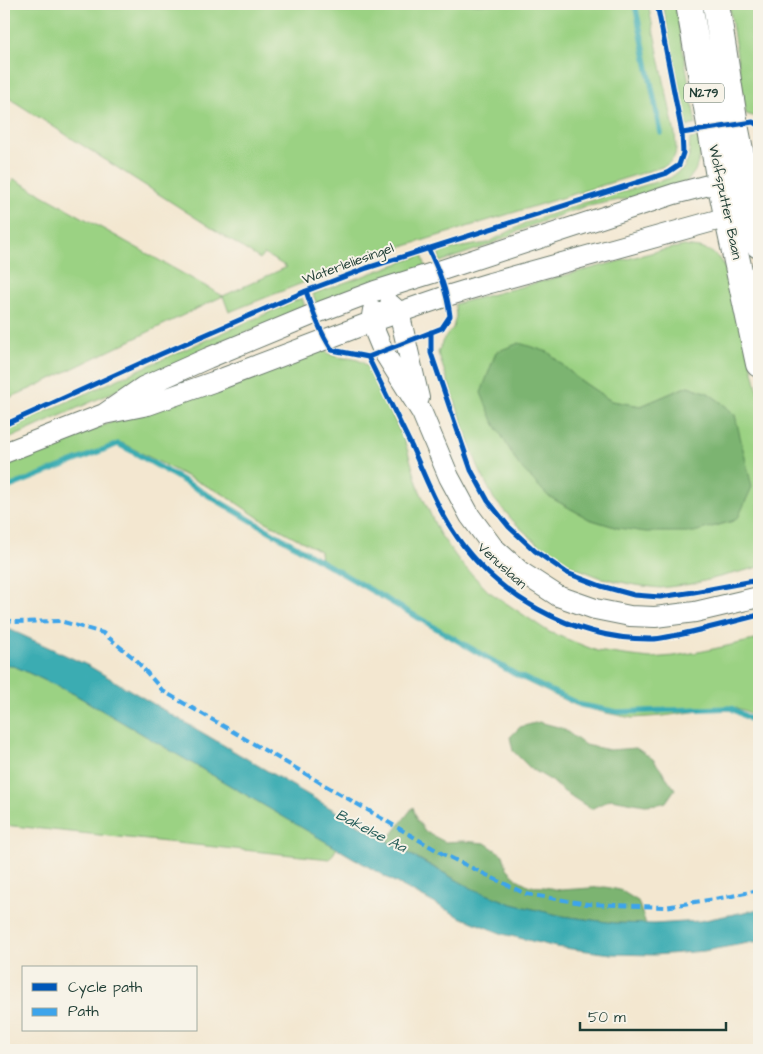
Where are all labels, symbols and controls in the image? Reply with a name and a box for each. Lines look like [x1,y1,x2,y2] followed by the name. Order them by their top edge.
[684,84,724,102] road number: N279
[703,143,747,261] street label: Wolfsputter Baan
[299,238,397,290] street label: Waterleliesingel
[473,538,531,594] street label: Venuslaan
[332,804,411,858] water label: Bakelse Aa
[22,966,198,1032] legend
[68,977,143,999] text: Cycle path
[580,999,727,1031] scale bar
[68,1001,99,1022] text: Path
[588,1007,626,1028] text: 50 m

